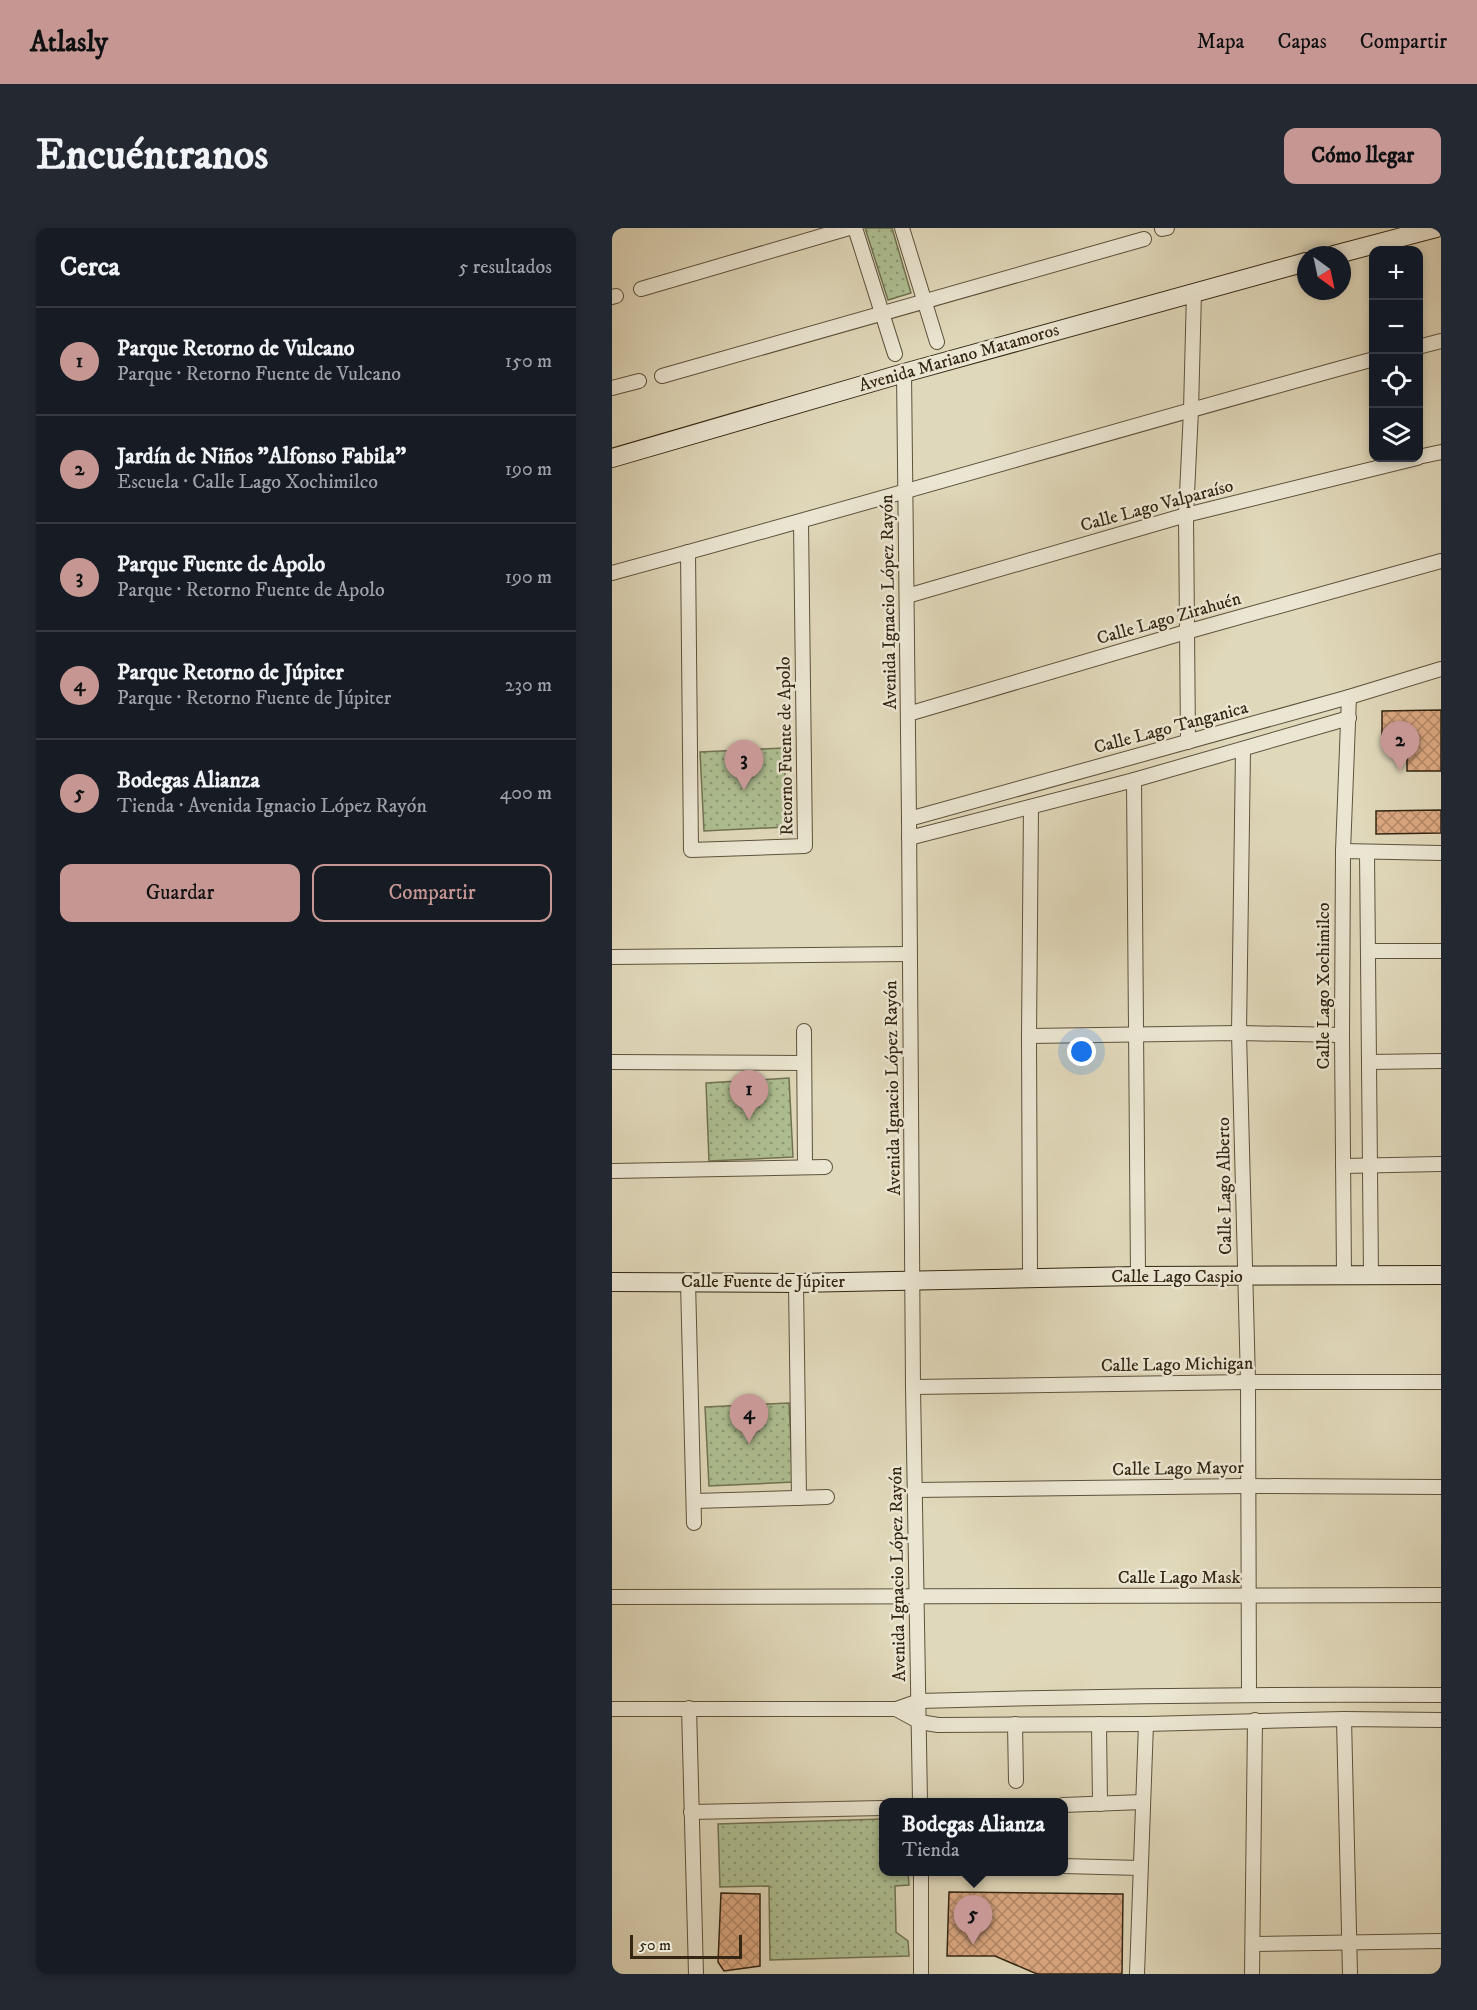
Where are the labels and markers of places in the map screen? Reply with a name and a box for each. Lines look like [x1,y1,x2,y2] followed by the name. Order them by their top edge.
[1380,722,1420,771] pin: 2
[724,740,764,790] pin: 3
[730,1070,768,1120] pin: 1
[730,1394,768,1444] pin: 4
[954,1896,992,1945] pin: 5

